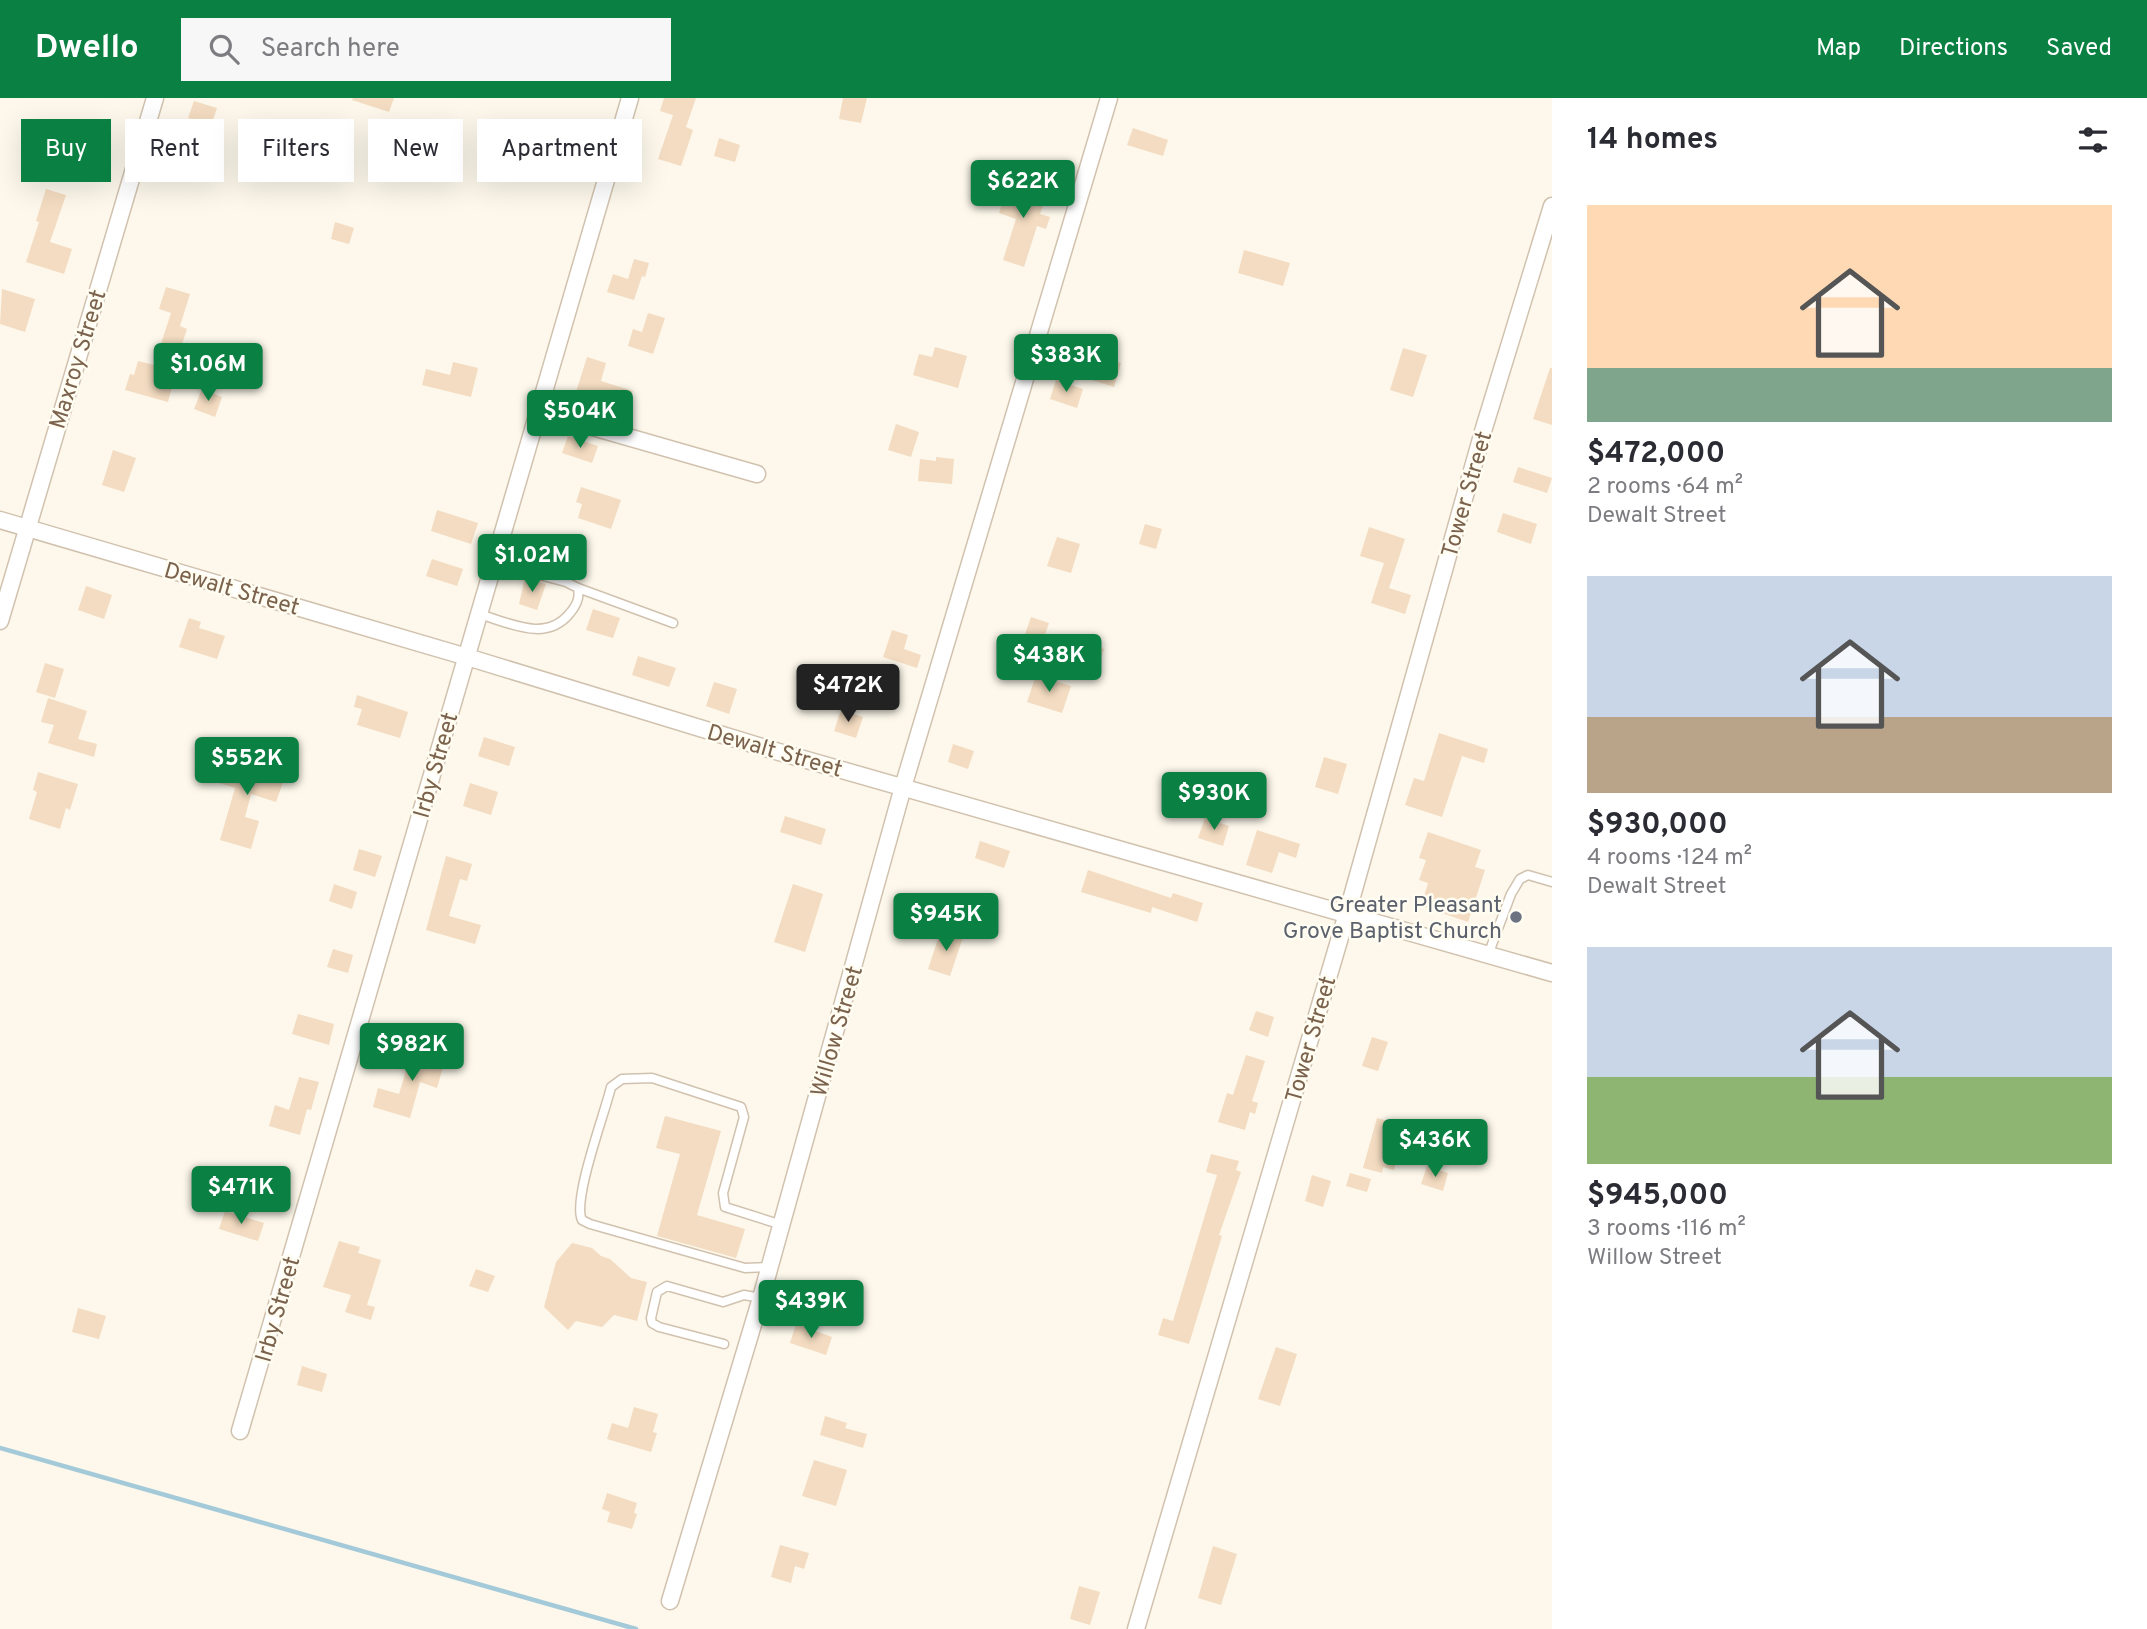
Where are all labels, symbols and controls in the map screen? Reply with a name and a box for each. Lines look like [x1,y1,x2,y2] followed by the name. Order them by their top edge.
[181,18,671,81] search box
[35,28,139,70] text: Dwello
[205,30,243,68] icon: search
[261,33,400,66] text: Search here
[1816,34,1861,64] text: Map
[1899,34,2008,64] text: Directions
[2046,34,2112,64] text: Saved
[21,119,111,182] chip: Buy
[125,119,224,182] chip: Rent
[238,119,354,182] chip: Filters
[368,119,463,182] chip: New
[477,119,642,182] chip: Apartment
[2074,121,2112,159] icon: filters
[1587,122,1718,159] text: 14 homes
[974,160,1072,220] pin: $622K
[987,168,1059,197] text: $622K
[1787,250,1913,376] icon: home
[44,287,114,433] street label: Maxroy Street
[1017,334,1115,394] pin: $383K
[1030,342,1102,371] text: $383K
[151,344,265,403] pin: $1.06M
[170,351,246,380] text: $1.06M
[531,390,629,450] pin: $504K
[543,398,617,427] text: $504K
[1436,428,1500,561] street label: Tower Street
[1587,436,1725,473] text: $472,000
[1587,473,1743,502] text: 2 rooms · 64 m²
[1587,502,1726,531] text: Dewalt Street
[475,534,589,594] pin: $1.02M
[494,542,570,571] text: $1.02M
[160,557,302,624] street label: Dewalt Street
[1787,621,1913,747] icon: home
[1000,634,1098,694] pin: $438K
[1012,642,1086,671] text: $438K
[799,664,897,724] pin: $472K
[812,672,884,701] text: $472K
[408,709,466,822] street label: Irby Street
[703,719,845,786] street label: Dewalt Street
[198,738,296,797] pin: $552K
[211,745,283,774] text: $552K
[1165,772,1263,832] pin: $930K
[1178,780,1250,809] text: $930K
[1587,807,1728,844] text: $930,000
[1587,844,1752,873] text: 4 rooms · 124 m²
[1587,873,1726,902] text: Dewalt Street
[1283,892,1502,947] place label: Greater Pleasant Grove Baptist Church
[897,894,995,953] pin: $945K
[909,901,983,930] text: $945K
[1508,909,1524,925] marker: Greater Pleasant Grove Baptist Church
[806,963,871,1101] street label: Willow Street
[1280,973,1344,1106] street label: Tower Street
[1787,992,1913,1118] icon: home
[363,1024,461,1083] pin: $982K
[376,1031,448,1060] text: $982K
[1386,1119,1484,1179] pin: $436K
[1399,1127,1471,1156] text: $436K
[192,1166,290,1226] pin: $471K
[208,1174,274,1203] text: $471K
[1587,1178,1728,1215] text: $945,000
[1587,1215,1746,1244] text: 3 rooms · 116 m²
[1587,1244,1722,1273] text: Willow Street
[250,1253,308,1366] street label: Irby Street
[762,1280,860,1340] pin: $439K
[775,1288,847,1317] text: $439K

